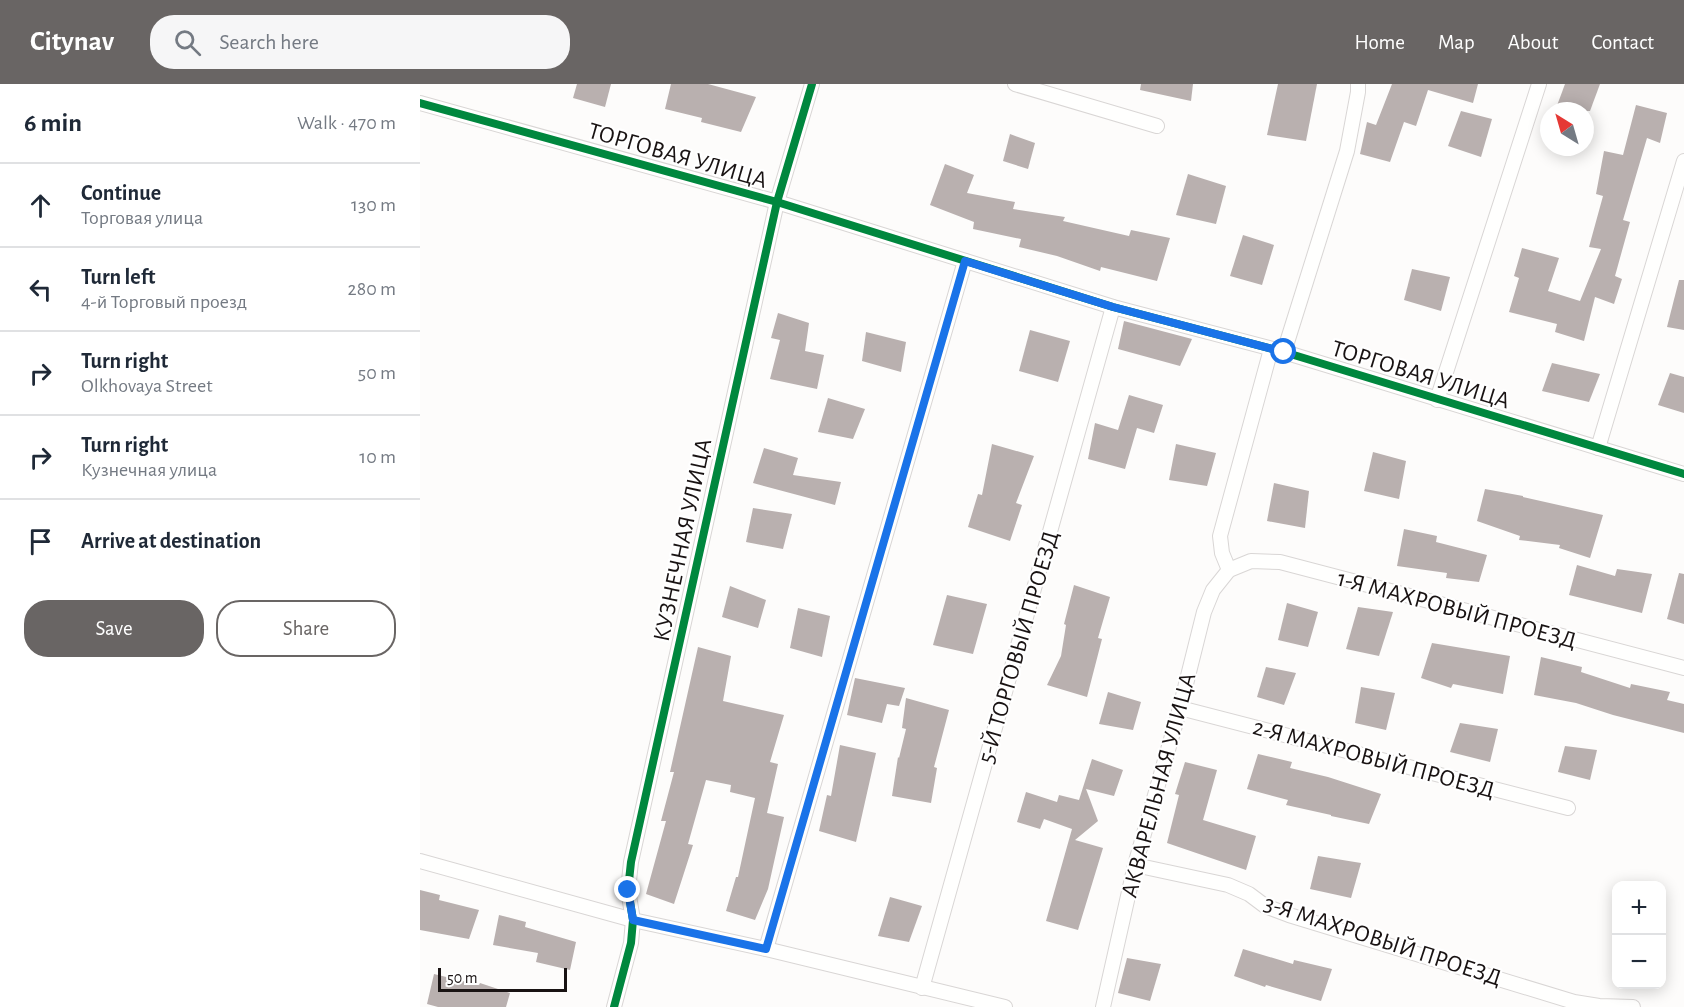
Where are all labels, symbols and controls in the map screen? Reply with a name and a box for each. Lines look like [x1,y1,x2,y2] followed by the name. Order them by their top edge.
[150,15,570,69] search box
[171,26,204,59] icon: search
[30,28,114,56] text: Citynav
[219,31,319,53] text: Search here
[1354,32,1405,53] text: Home
[1438,32,1475,53] text: Map
[1508,32,1558,53] text: About
[1591,32,1654,53] text: Contact
[1540,102,1594,156] north arrow
[24,110,82,136] text: 6 min
[297,113,396,133] text: Walk · 470 m
[586,119,770,193] street label: ТОРГОВАЯ УЛИЦА
[81,182,161,204] text: Continue
[24,189,57,222] icon: ahead
[351,195,396,215] text: 130 m
[81,208,203,228] text: Торговая улица
[81,266,155,288] text: Turn left
[24,273,57,306] icon: left
[348,279,396,299] text: 280 m
[81,292,247,312] text: 4-й Торговый проезд
[1329,336,1513,413] street label: ТОРГОВАЯ УЛИЦА
[1270,338,1296,364] route start
[81,350,168,372] text: Turn right
[24,357,57,390] icon: right
[358,363,396,383] text: 50 m
[81,376,213,396] text: Olkhovaya Street
[81,434,168,456] text: Turn right
[650,437,716,644] street label: КУЗНЕЧНАЯ УЛИЦА
[24,441,57,474] icon: right
[359,447,396,467] text: 10 m
[81,460,217,480] text: Кузнечная улица
[24,525,57,558] icon: arrive
[974,528,1064,766] street label: 5-Й ТОРГОВЫЙ ПРОЕЗД
[81,530,261,552] text: Arrive at destination
[1335,566,1579,653] street label: 1-Я МАХРОВЫЙ ПРОЕЗД
[24,600,204,657] button: Save
[216,600,396,657] button: Share
[1117,670,1201,900] street label: АКВАРЕЛЬНАЯ УЛИЦА
[1250,715,1497,803] street label: 2-Я МАХРОВЫЙ ПРОЕЗД
[614,876,640,902] route end
[1612,881,1666,989] map controls
[1612,881,1666,935] button: +
[1261,891,1504,991] street label: 3-Я МАХРОВЫЙ ПРОЕЗД
[1612,935,1666,989] button: −
[438,965,567,992] scale bar
[447,970,478,986] text: 50 m

